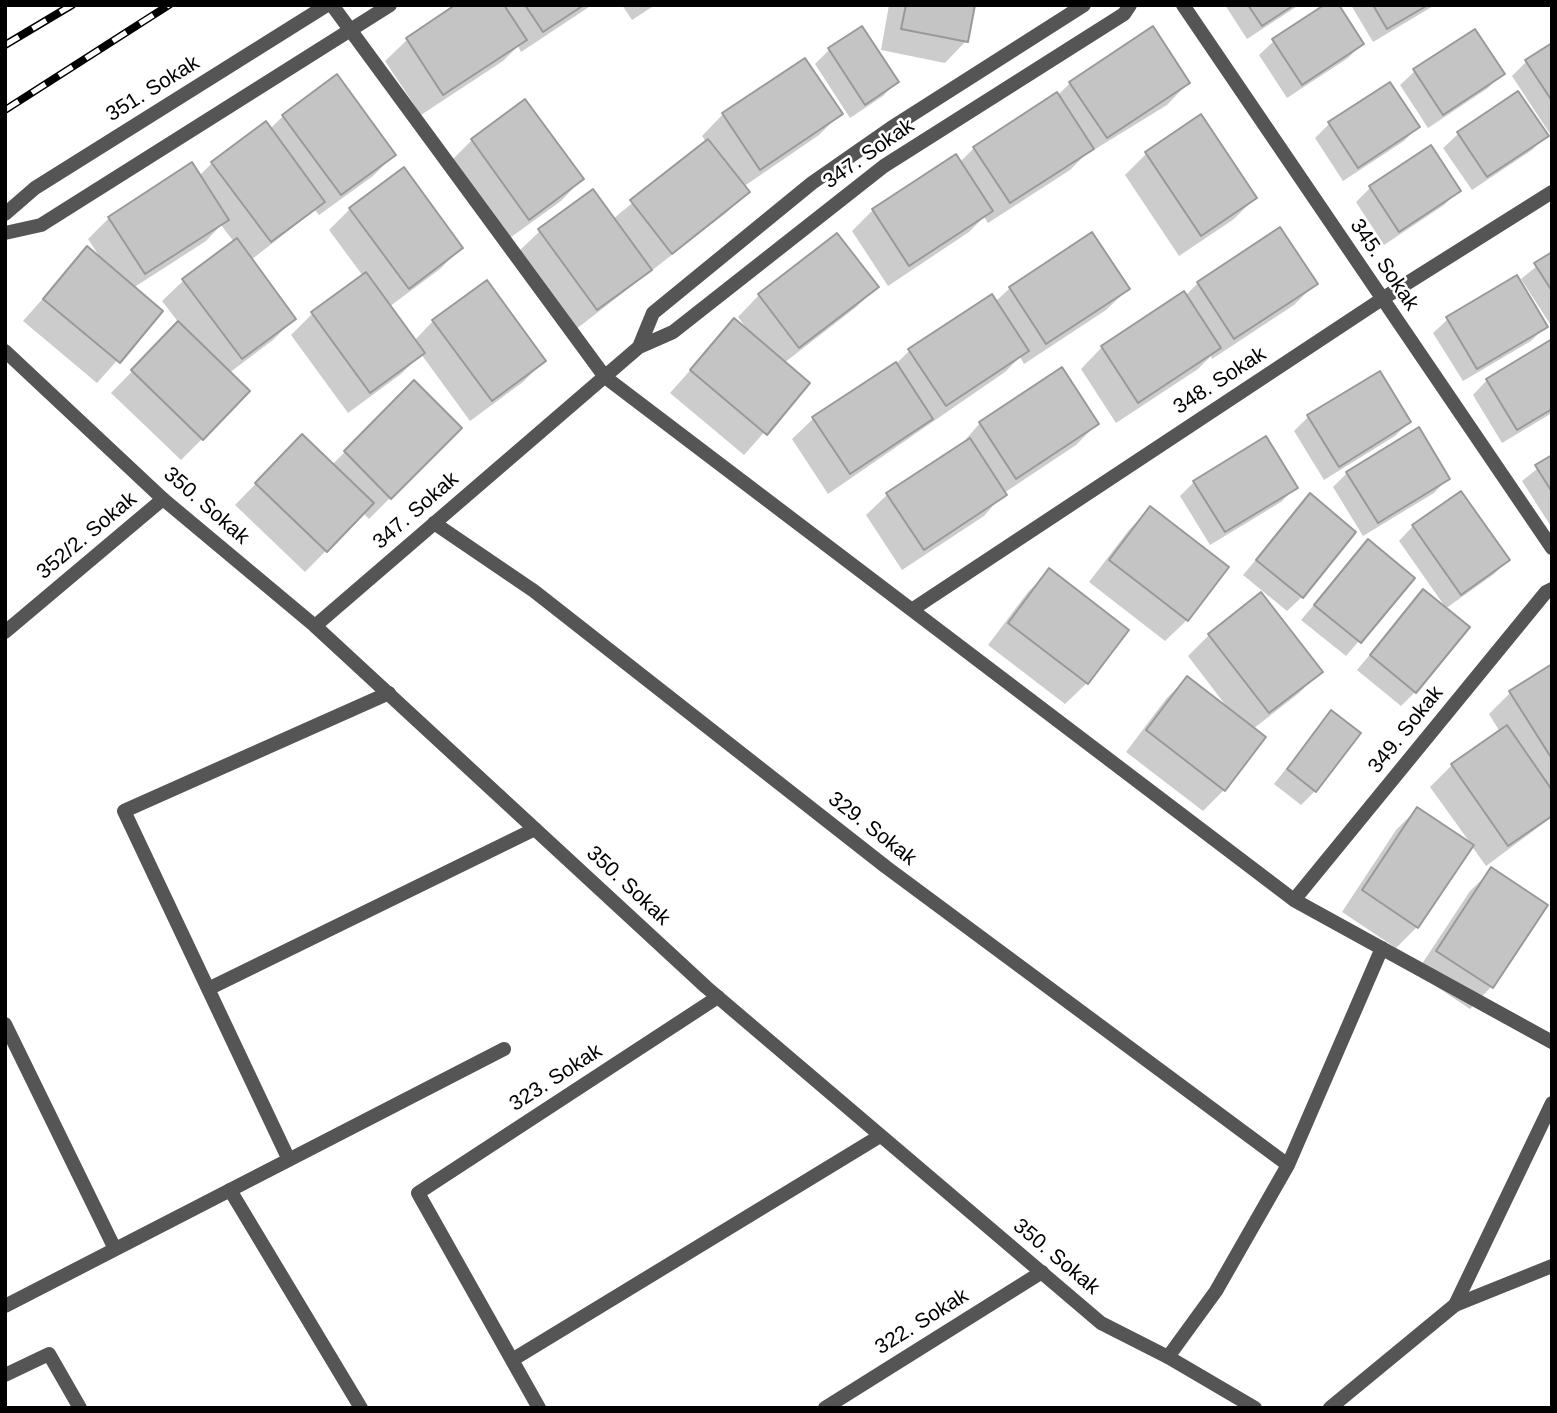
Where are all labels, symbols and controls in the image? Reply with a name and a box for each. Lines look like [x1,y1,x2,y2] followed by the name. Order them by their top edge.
[102,50,204,128] street label: 351. Sokak
[819,114,919,194] street label: 347. Sokak
[1344,214,1424,316] street label: 345. Sokak
[1169,342,1271,420] street label: 348. Sokak
[158,462,254,550] street label: 350. Sokak
[368,467,464,555] street label: 347. Sokak
[32,487,142,585] street label: 352/2. Sokak
[1363,681,1449,779] street label: 349. Sokak
[823,787,921,871] street label: 329. Sokak
[581,841,675,931] street label: 350. Sokak
[505,1039,607,1117] street label: 323. Sokak
[1008,1214,1104,1300] street label: 350. Sokak
[871,1283,973,1361] street label: 322. Sokak

